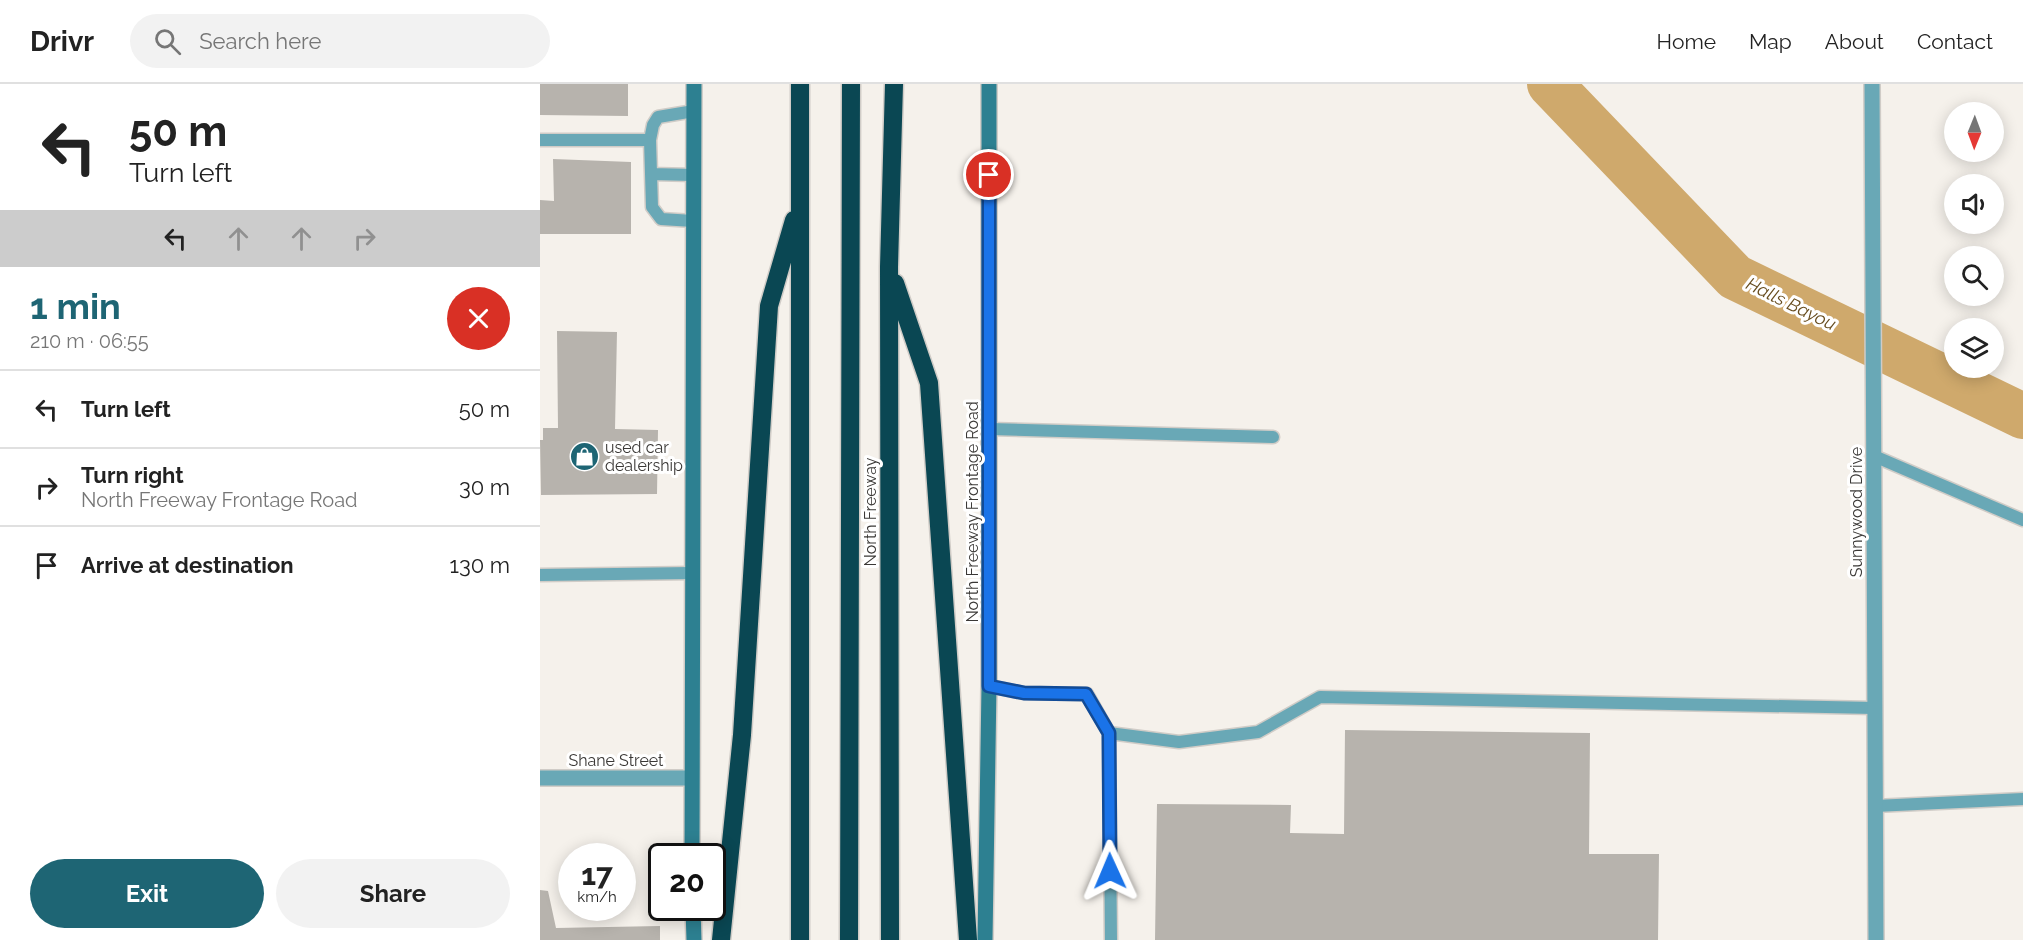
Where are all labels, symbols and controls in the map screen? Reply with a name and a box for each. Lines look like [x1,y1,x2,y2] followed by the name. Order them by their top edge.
[130,14,550,68] search box
[30,25,94,58] text: Drivr
[151,25,184,58] icon: search
[199,28,321,54] text: Search here
[1657,29,1716,54] text: Home
[1749,29,1792,54] text: Map
[1825,29,1884,54] text: About
[1917,29,1993,54] text: Contact
[1944,102,2004,162] north arrow
[1944,102,2004,378] map controls
[129,107,227,156] text: 50 m
[30,108,108,186] icon: left
[963,149,1014,200] pin
[129,157,232,188] text: Turn left
[972,158,1005,191] icon: arrive
[1944,174,2004,234] button: sound
[159,222,192,255] icon: left
[222,222,255,255] icon: ahead
[285,222,318,255] icon: ahead
[348,222,381,255] icon: right
[1944,246,2004,306] button: search
[1743,273,1840,334] water label: Halls Bayou
[30,285,121,327] text: 1 min
[447,287,510,350] button: close
[1944,318,2004,378] button: layers
[30,329,149,353] text: 210 m · 06:55
[30,393,63,426] icon: left
[81,396,171,422] text: Turn left
[459,396,510,422] text: 50 m
[963,401,982,623] street label: North Freeway Frontage Road
[605,438,683,475] place label: used car dealership
[568,440,600,472] shop icon: used car dealership
[1847,447,1866,577] street label: Sunnywood Drive
[861,457,880,566] street label: North Freeway
[81,462,184,488] text: Turn right
[30,471,63,504] icon: right
[459,474,510,500] text: 30 m
[81,488,358,512] text: North Freeway Frontage Road
[30,549,63,582] icon: arrive
[81,552,294,578] text: Arrive at destination
[450,552,510,578] text: 130 m
[569,751,664,770] street label: Shane Street
[1078,839,1142,903] position arrow
[648,843,726,921] speed limit sign: 20
[581,857,613,892] text: 17
[30,859,264,928] button: Exit
[276,859,510,928] button: Share
[577,888,617,906] text: km/h

